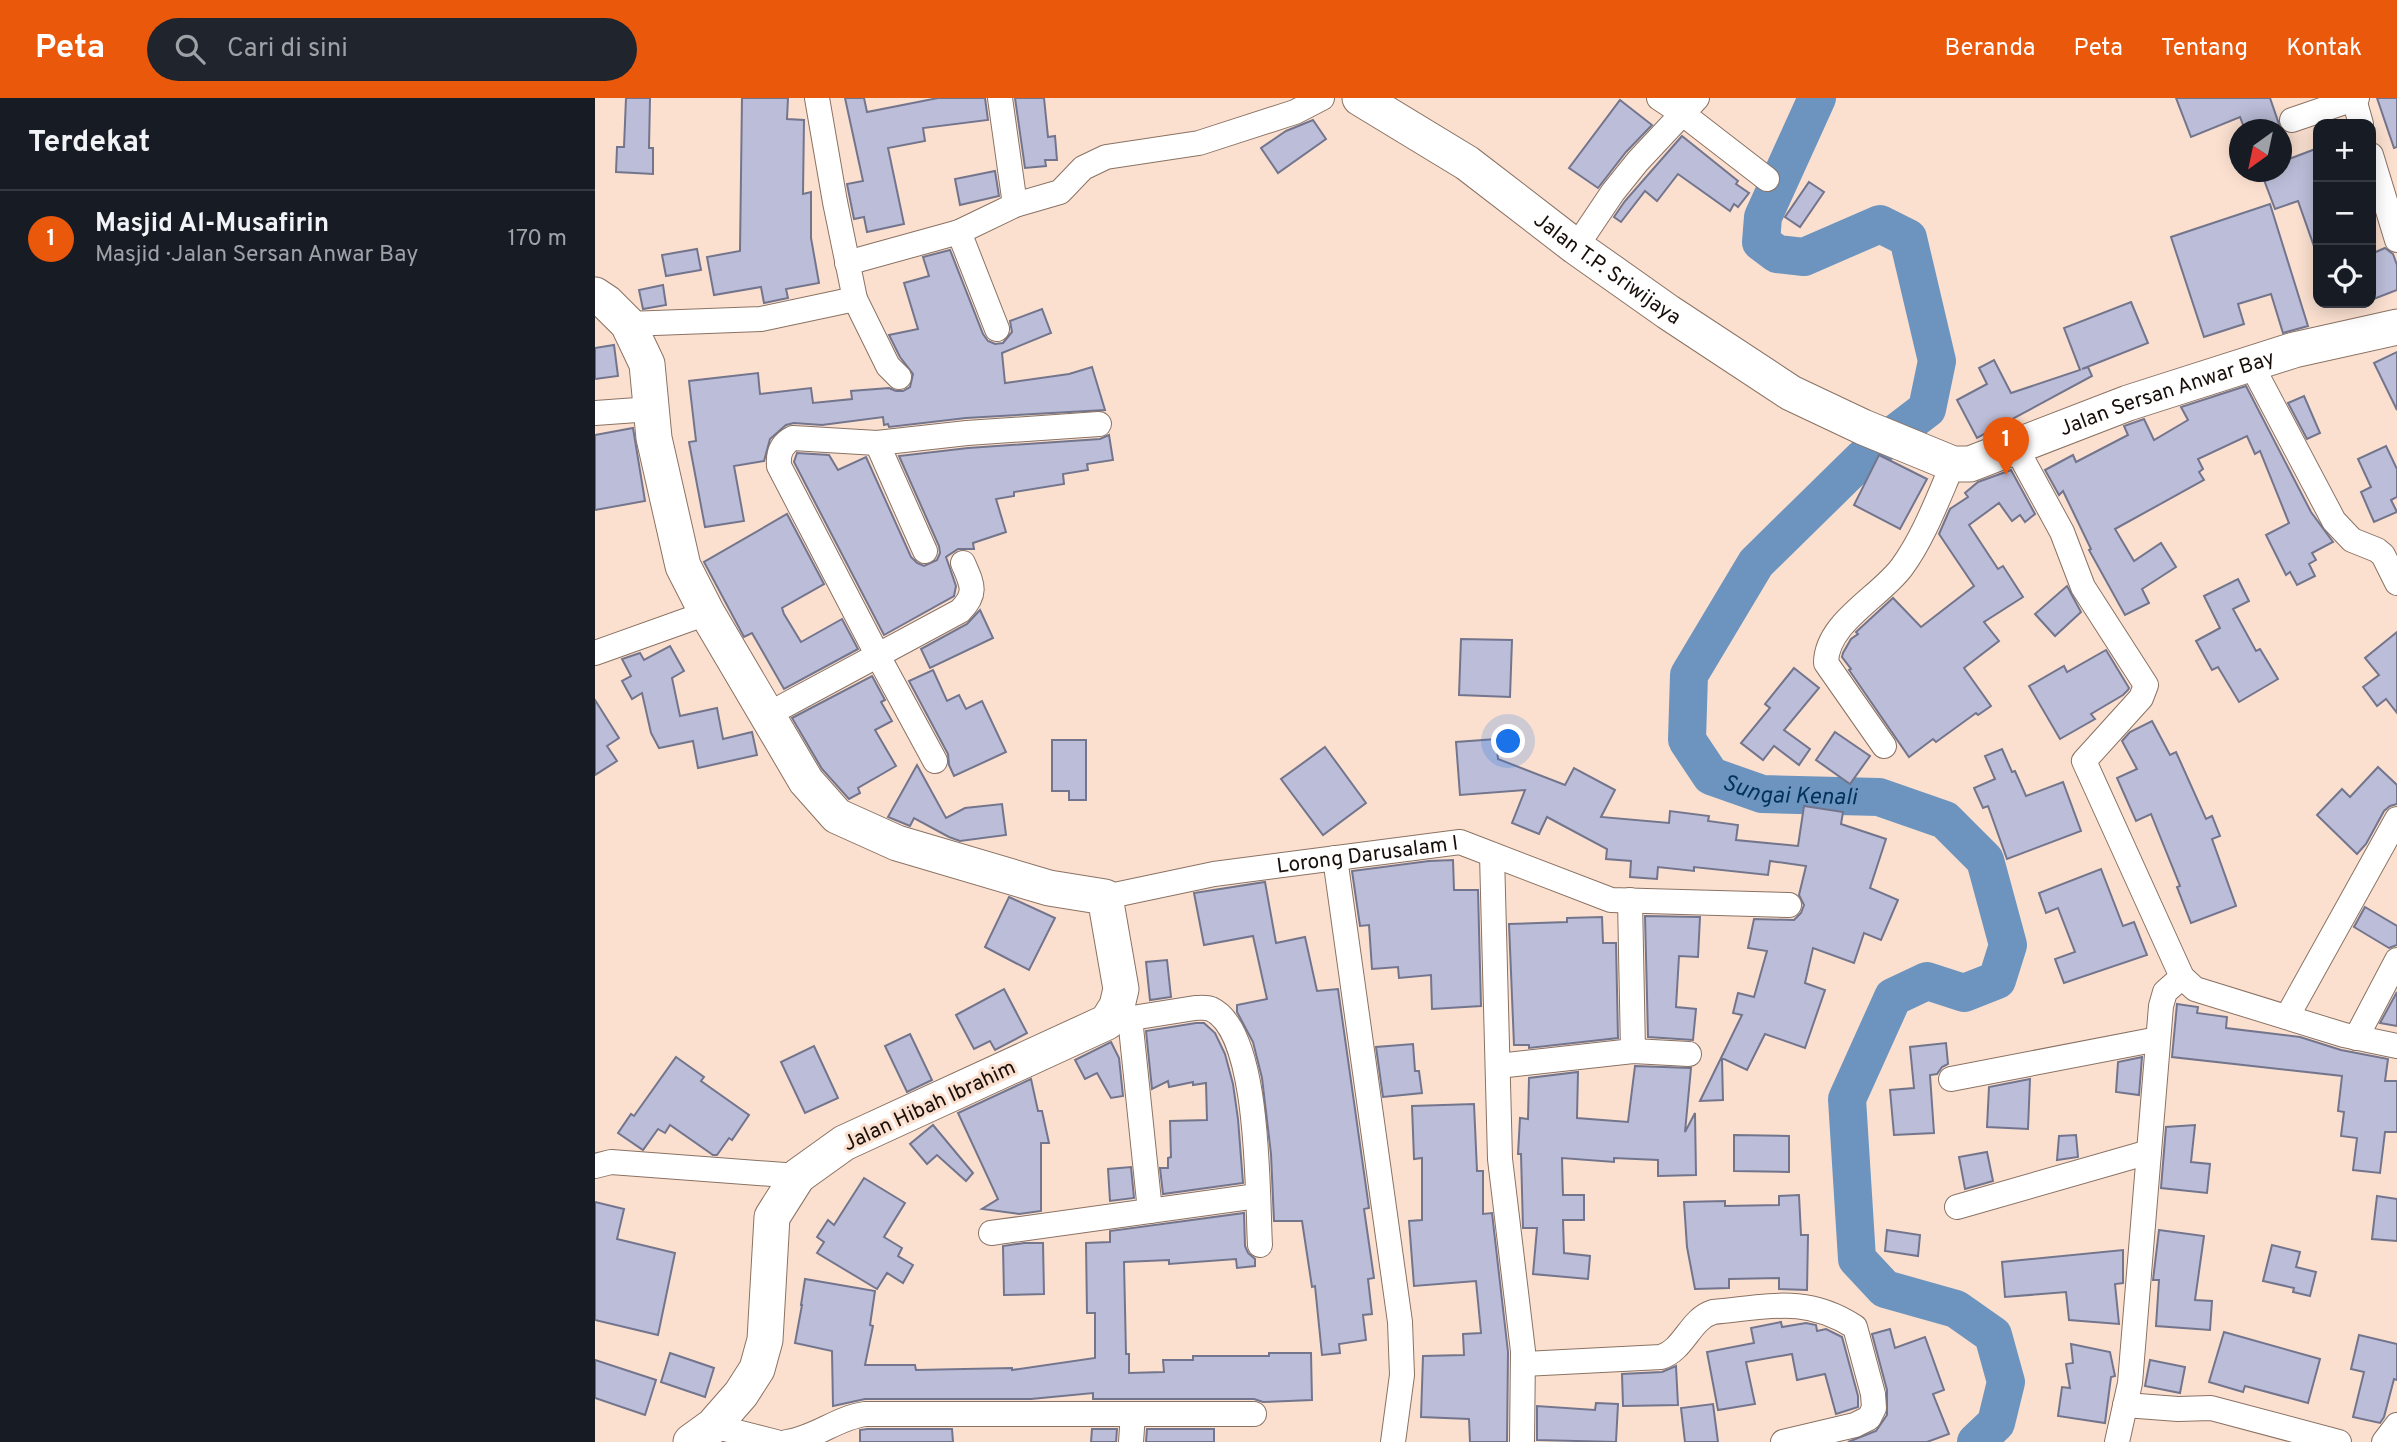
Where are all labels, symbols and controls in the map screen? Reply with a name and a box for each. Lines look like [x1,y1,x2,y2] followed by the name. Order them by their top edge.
[147,18,637,81] search box
[35,28,105,70] text: Peta
[171,30,209,68] icon: search
[227,33,348,66] text: Cari di sini
[1945,34,2036,64] text: Beranda
[2074,34,2123,64] text: Peta
[2161,34,2248,64] text: Tentang
[2286,34,2362,64] text: Kontak
[2229,119,2292,182] north arrow
[2313,119,2376,308] map controls
[2313,119,2376,182] button: +
[28,125,150,162] text: Terdekat
[2313,182,2376,245] button: −
[1528,207,1686,332] street label: Jalan T.P. Sriwijaya
[95,208,329,241] text: Masjid Al-Musafirin
[46,225,56,254] text: 1
[508,225,567,254] text: 170 m
[95,241,418,270] text: Masjid · Jalan Sersan Anwar Bay
[2313,245,2376,308] button: locate
[2056,345,2278,443] street label: Jalan Sersan Anwar Bay
[1983,417,2029,475] pin: 1
[1491,724,1525,758] your location
[1718,769,1859,813] water label: Sungai Kenali
[1275,830,1460,881] street label: Lorong Darusalam I
[839,1055,1020,1158] street label: Jalan Hibah Ibrahim

